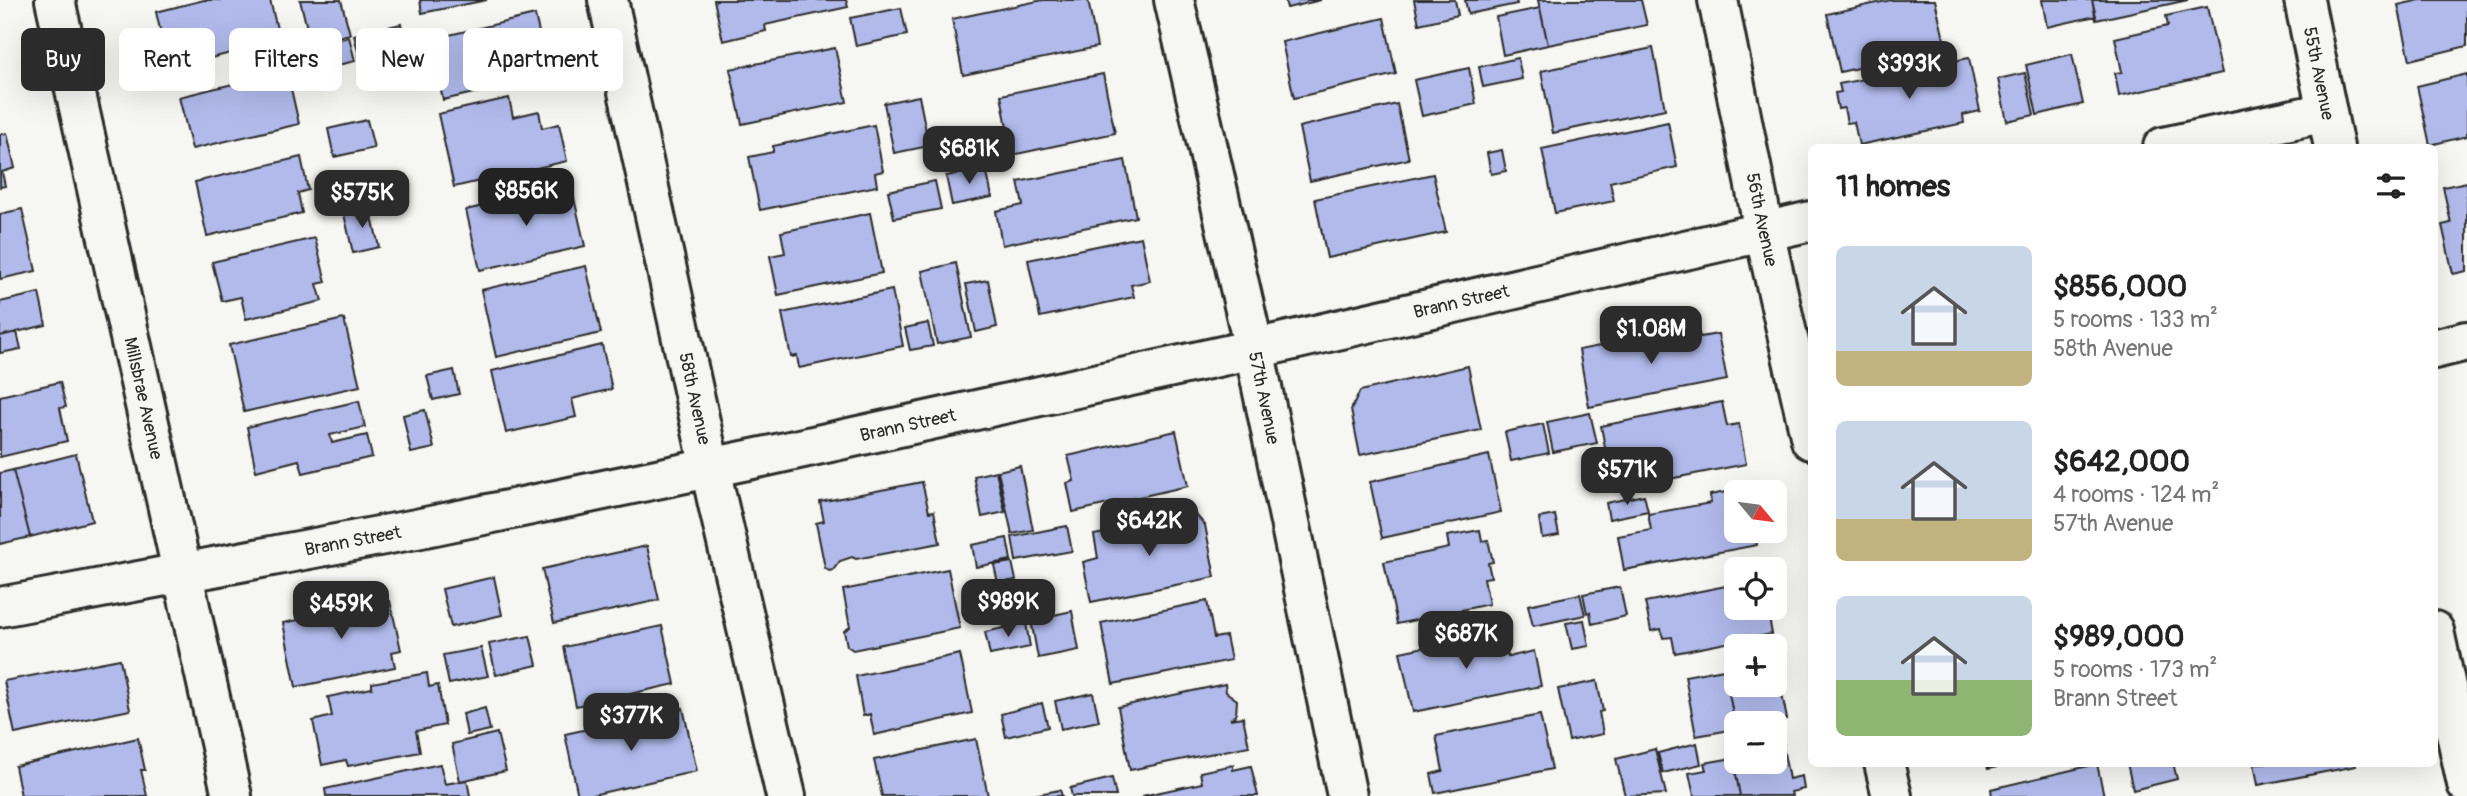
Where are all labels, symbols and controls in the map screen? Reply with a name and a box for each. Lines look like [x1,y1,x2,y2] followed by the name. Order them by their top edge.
[2298,25,2339,122] street label: 55th Avenue
[21,28,105,91] chip: Buy
[119,28,215,91] chip: Rent
[229,28,342,91] chip: Filters
[356,28,449,91] chip: New
[463,28,623,91] chip: Apartment
[1860,42,1958,101] pin: $393K
[1877,49,1941,78] text: $393K
[920,127,1018,186] pin: $681K
[939,134,999,163] text: $681K
[2372,167,2410,205] icon: filters
[477,168,575,228] pin: $856K
[1836,168,1950,205] text: 11 homes
[313,170,411,230] pin: $575K
[1741,171,1783,269] street label: 56th Avenue
[494,176,558,205] text: $856K
[330,178,394,207] text: $575K
[2053,268,2187,305] text: $856,000
[1892,274,1976,358] icon: home
[1411,280,1512,324] street label: Brann Street
[2053,305,2218,334] text: 5 rooms · 133 m²
[1594,306,1708,366] pin: $1.08M
[1616,314,1686,343] text: $1.08M
[2053,334,2173,363] text: 58th Avenue
[118,335,168,462] street label: Millsbrae Avenue
[673,350,716,447] street label: 58th Avenue
[1243,350,1285,447] street label: 57th Avenue
[858,404,959,447] street label: Brann Street
[2053,443,2190,480] text: $642,000
[1578,448,1676,507] pin: $571K
[1892,449,1976,533] icon: home
[1597,455,1657,484] text: $571K
[1724,480,1787,542] north arrow
[1724,480,1787,774] map controls
[2053,480,2219,509] text: 4 rooms · 124 m²
[1100,498,1198,558] pin: $642K
[1116,506,1182,535] text: $642K
[2053,509,2173,538] text: 57th Avenue
[303,521,404,562] street label: Brann Street
[1724,557,1787,620] button: locate
[959,580,1057,639] pin: $989K
[292,582,390,641] pin: $459K
[977,587,1039,616] text: $989K
[309,589,373,618] text: $459K
[1417,612,1515,671] pin: $687K
[2053,618,2184,655] text: $989,000
[1434,619,1498,648] text: $687K
[1892,624,1976,708] icon: home
[1724,634,1787,697] button: +
[2053,655,2217,684] text: 5 rooms · 173 m²
[2053,684,2178,713] text: Brann Street
[582,694,680,753] pin: $377K
[599,701,663,730] text: $377K
[1724,711,1787,774] button: −

